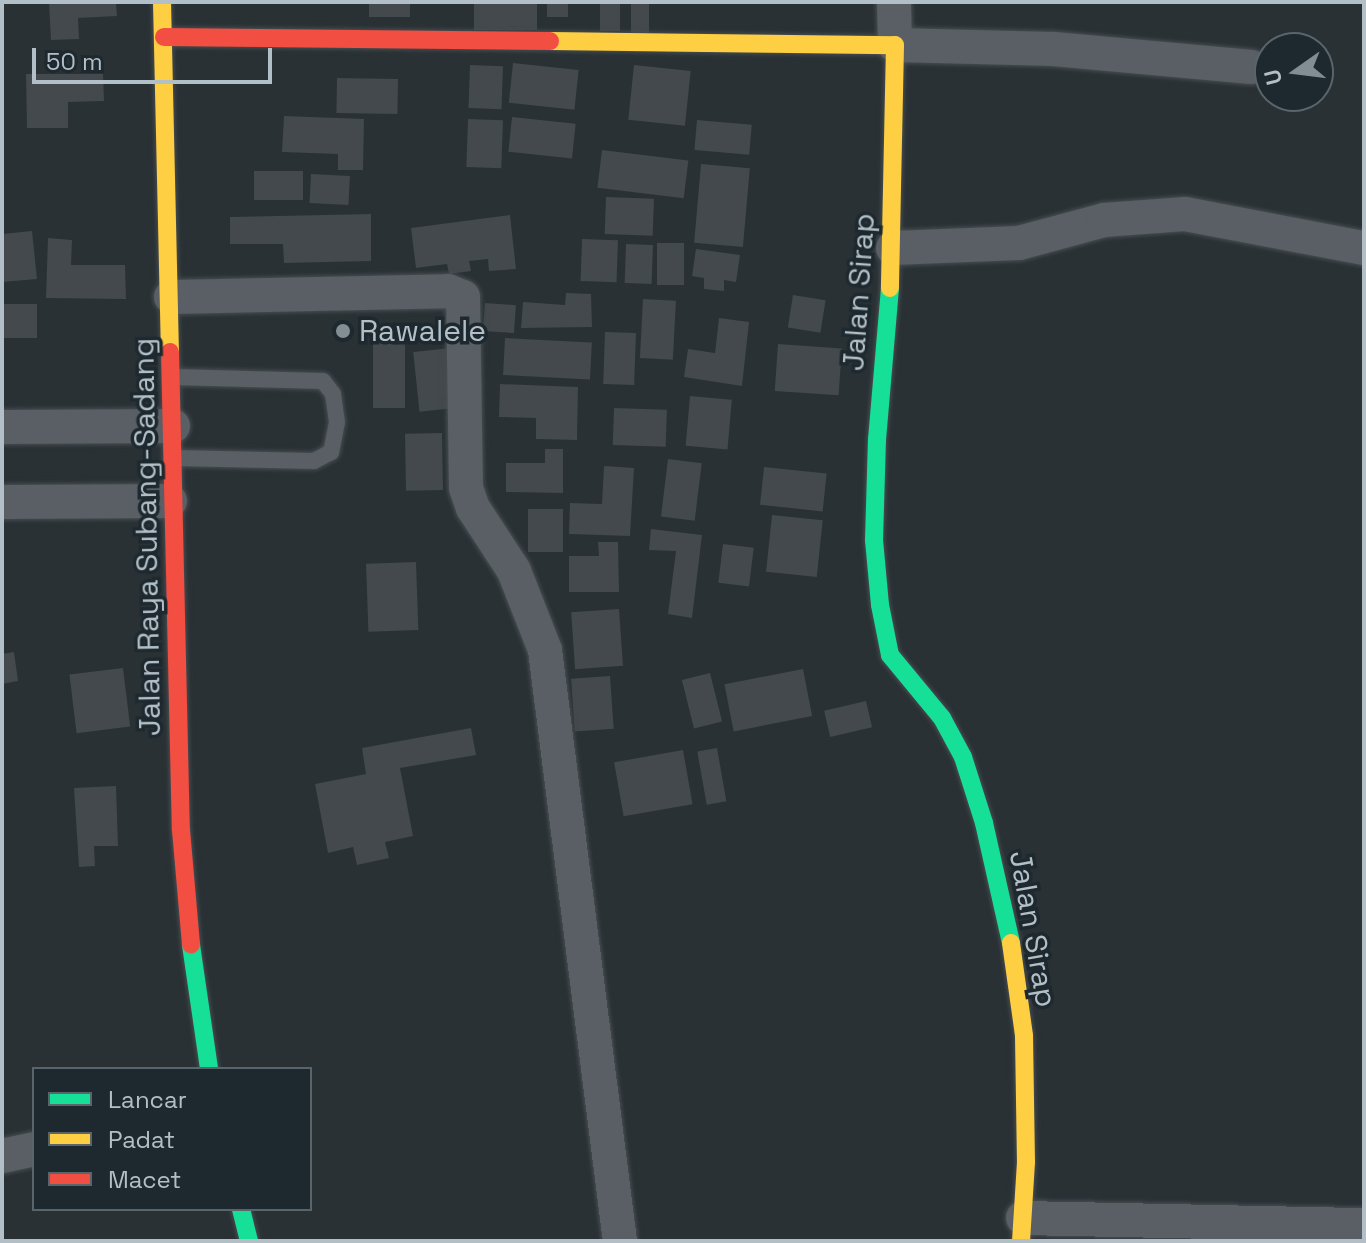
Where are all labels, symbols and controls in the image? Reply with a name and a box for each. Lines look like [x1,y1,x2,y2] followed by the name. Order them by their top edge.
[36,32,276,82] scale bar
[1254,32,1334,112] north arrow
[46,46,103,77] text: 50 m
[1257,67,1288,88] text: U
[836,212,882,372] street label: Jalan Sirap
[359,313,486,349] place label: Rawalele
[334,322,352,340] marker: Rawalele
[126,338,168,736] street label: Jalan Raya Subang-Sadang
[1002,848,1064,1010] street label: Jalan Sirap
[32,1067,312,1211] legend
[108,1084,187,1115] text: Lancar
[108,1124,175,1155] text: Padat
[108,1164,181,1195] text: Macet

